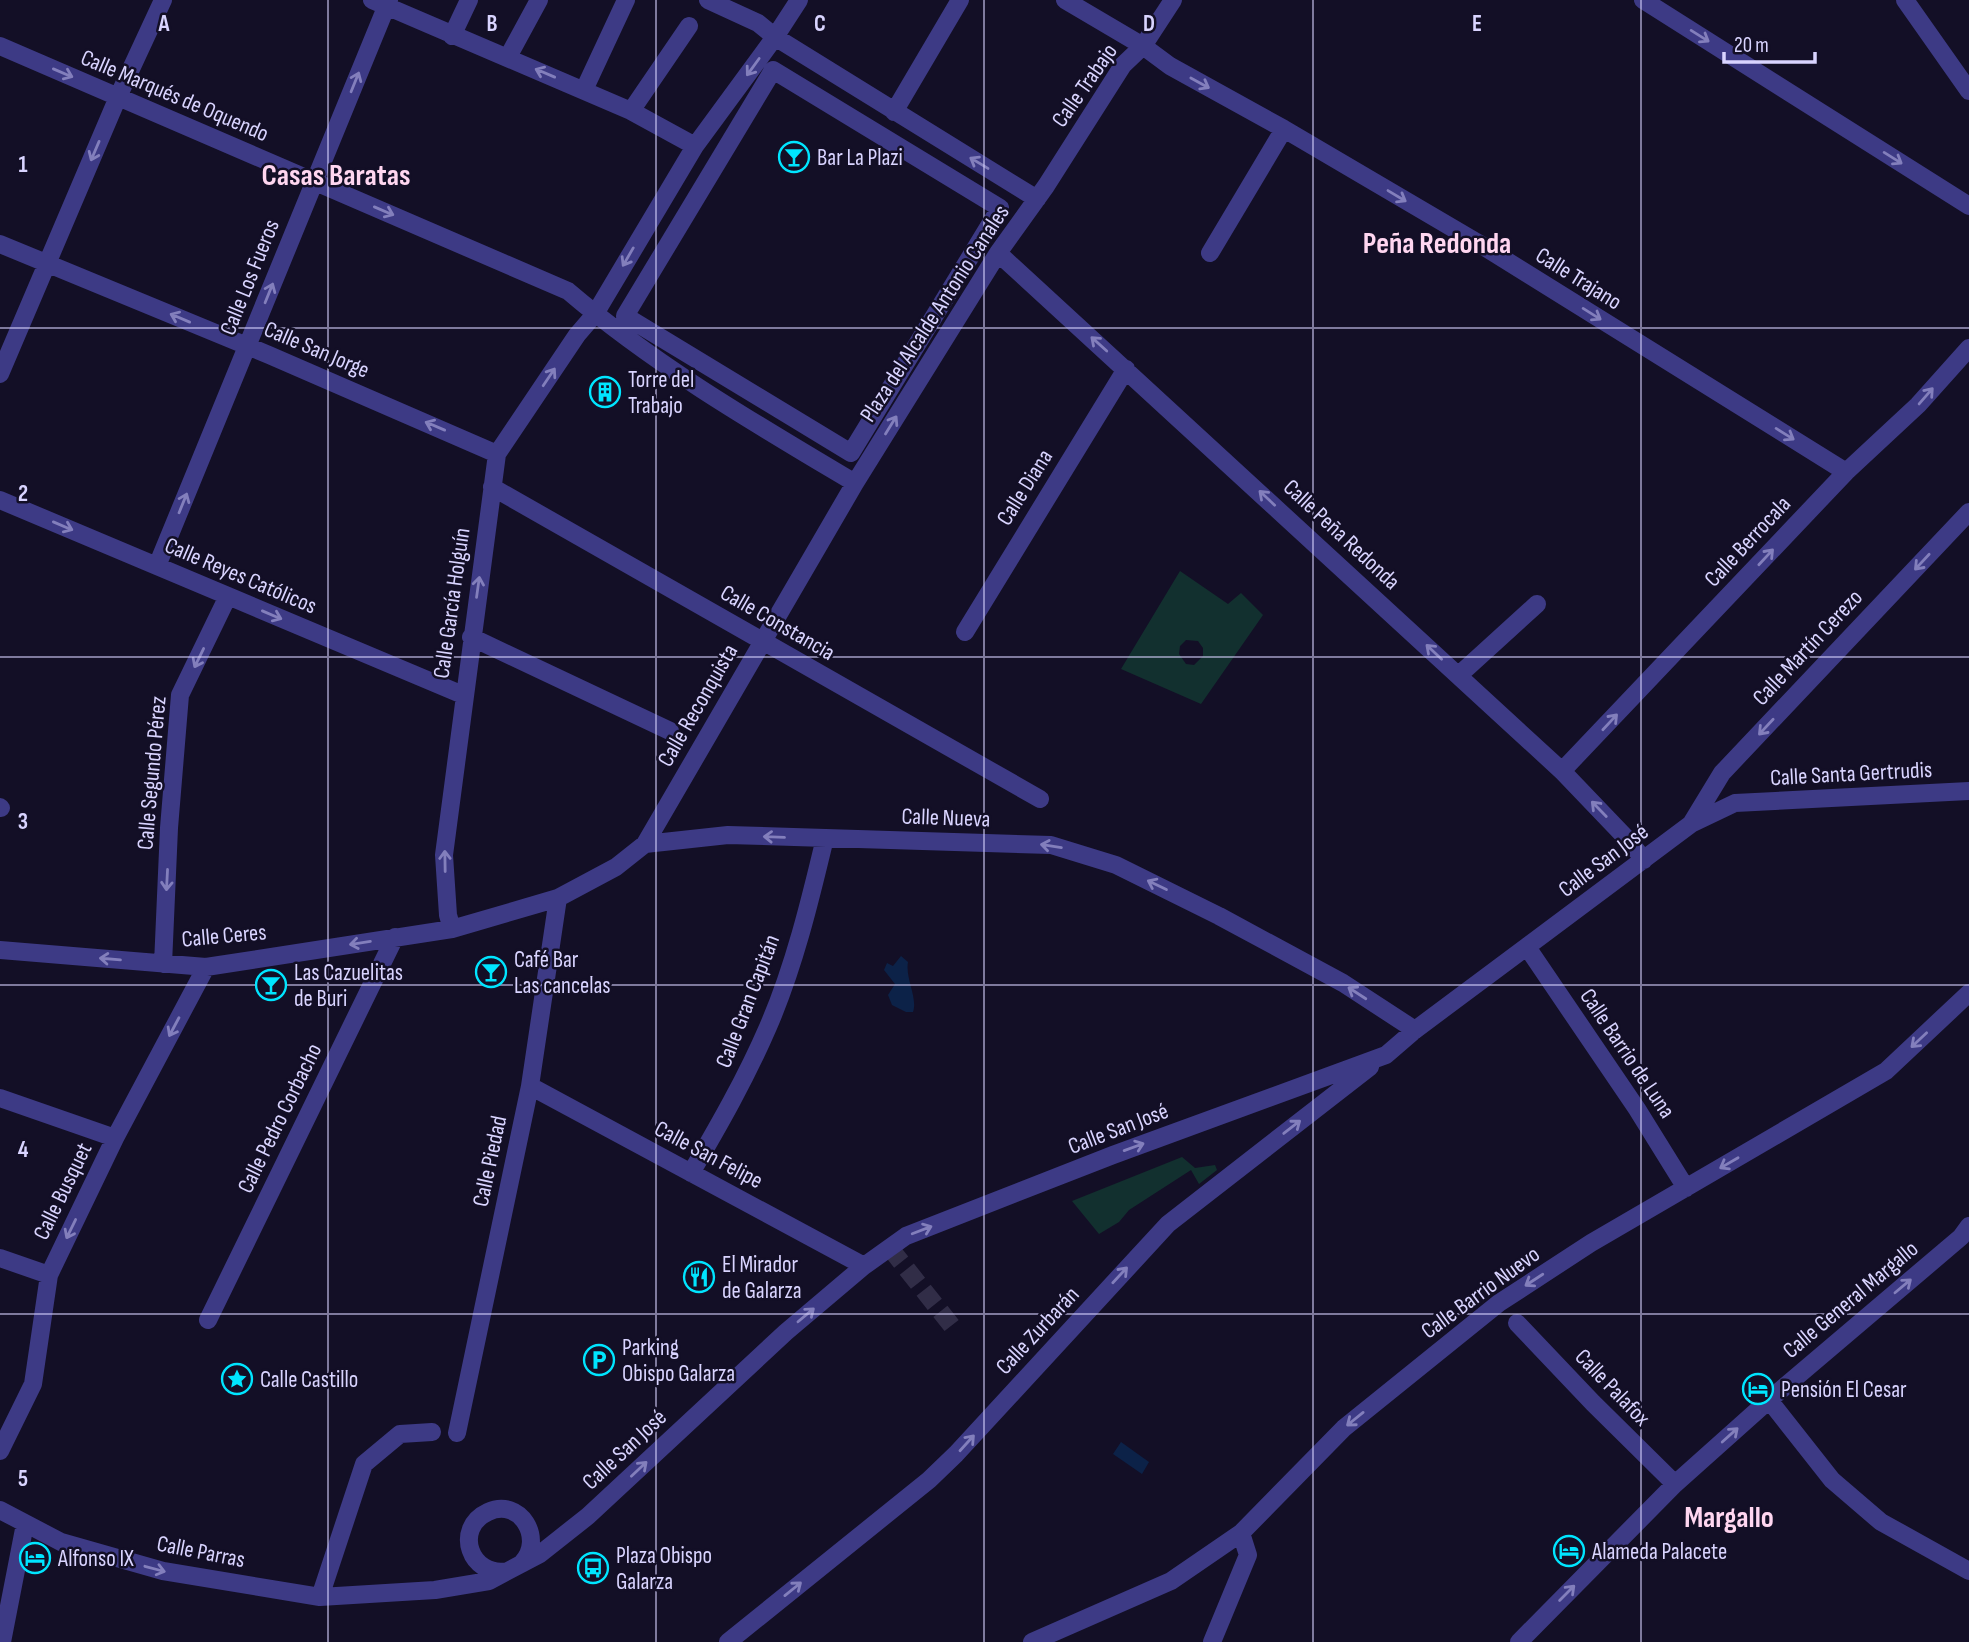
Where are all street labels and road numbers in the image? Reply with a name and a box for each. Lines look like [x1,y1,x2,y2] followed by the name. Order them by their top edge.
[1046,38,1124,133] street label: Calle Trabajo
[76,44,273,148] street label: Calle Marqués de Oquendo
[854,200,1016,427] street label: Plaza del Alcalde Antonio Canales
[214,215,286,339] street label: Calle Los Fueros
[1530,241,1627,316] street label: Calle Trajano
[260,315,374,385] street label: Calle San Jorge
[991,444,1059,531] street label: Calle Diana
[1277,474,1406,596] street label: Calle Peña Redonda
[1699,491,1797,593] street label: Calle Berrocala
[428,526,476,680] street label: Calle García Holguín
[160,531,321,621] street label: Calle Reyes Católicos
[715,579,840,667] street label: Calle Constancia
[1747,584,1869,712] street label: Calle Martín Cerezo
[652,639,744,772] street label: Calle Reconquista
[131,695,173,851] street label: Calle Segundo Pérez
[1769,756,1933,792] street label: Calle Santa Gertrudis
[901,802,991,834] street label: Calle Nueva
[1553,818,1654,904] street label: Calle San José
[181,918,268,954] street label: Calle Ceres
[710,931,786,1072] street label: Calle Gran Capitán
[1574,983,1681,1124] street label: Calle Barrio de Luna
[232,1039,328,1198] street label: Calle Pedro Corbacho
[1064,1097,1172,1161] street label: Calle San José
[467,1113,513,1209] street label: Calle Piedad
[650,1115,768,1195] street label: Calle San Felipe
[27,1138,98,1245] street label: Calle Busquet
[1777,1235,1924,1365] street label: Calle General Margallo
[1416,1240,1545,1345] street label: Calle Barrio Nuevo
[990,1281,1085,1380] street label: Calle Zurbarán
[1569,1343,1656,1432] street label: Calle Palafox
[577,1404,673,1496] street label: Calle San José
[154,1530,247,1574] street label: Calle Parras

